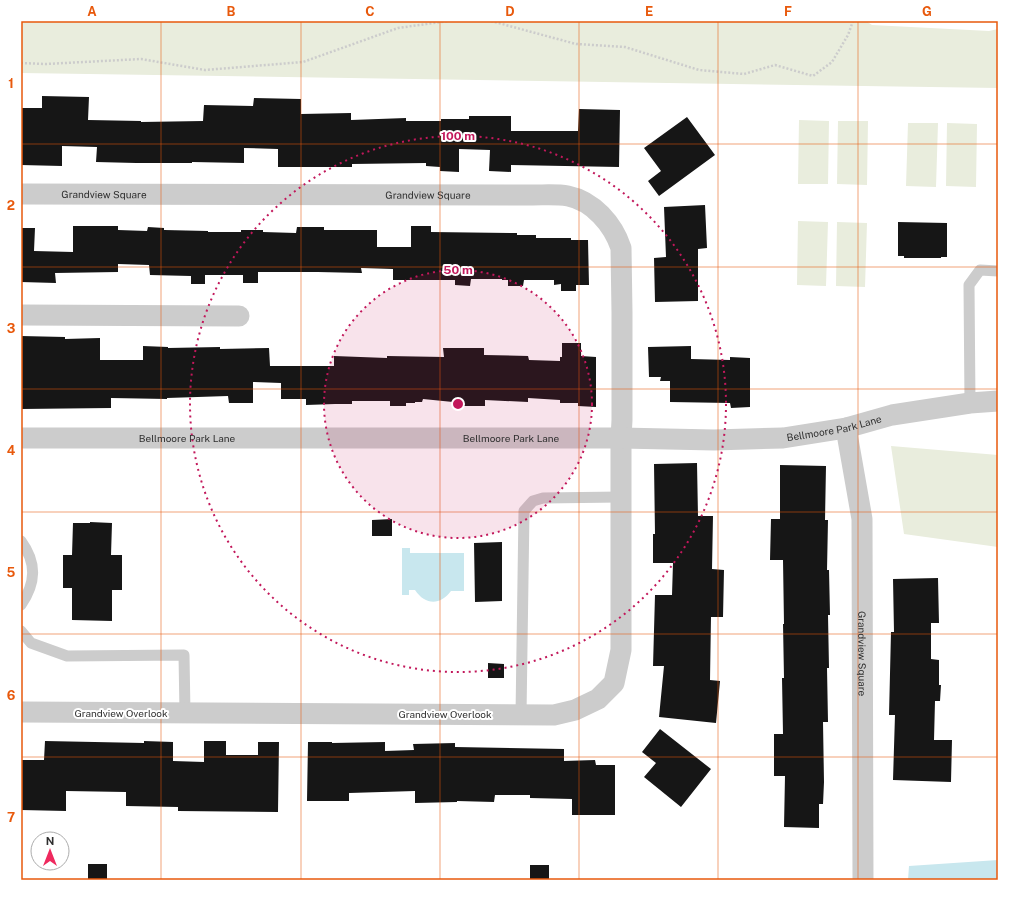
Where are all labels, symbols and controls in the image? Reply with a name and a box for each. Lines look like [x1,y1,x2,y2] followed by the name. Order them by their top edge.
[87,4,97,19] text: A
[227,4,236,19] text: B
[365,4,375,19] text: C
[505,4,515,19] text: D
[645,4,653,19] text: E
[784,4,792,19] text: F
[922,4,932,19] text: G
[8,76,14,91] text: 1
[441,129,475,143] text: 100 m
[61,188,147,200] street label: Grandview Square
[385,189,471,201] street label: Grandview Square
[7,198,15,213] text: 2
[443,263,473,277] text: 50 m
[7,321,16,336] text: 3
[451,397,465,411] centre of rings
[786,412,883,443] street label: Bellmoore Park Lane
[139,432,236,444] street label: Bellmoore Park Lane
[463,432,560,444] street label: Bellmoore Park Lane
[7,443,16,458] text: 4
[7,565,16,580] text: 5
[856,611,868,697] street label: Grandview Square
[7,688,16,703] text: 6
[74,707,168,719] street label: Grandview Overlook
[398,708,492,720] street label: Grandview Overlook
[7,810,15,825] text: 7
[30,831,70,871] north arrow
[46,835,54,847] text: N

